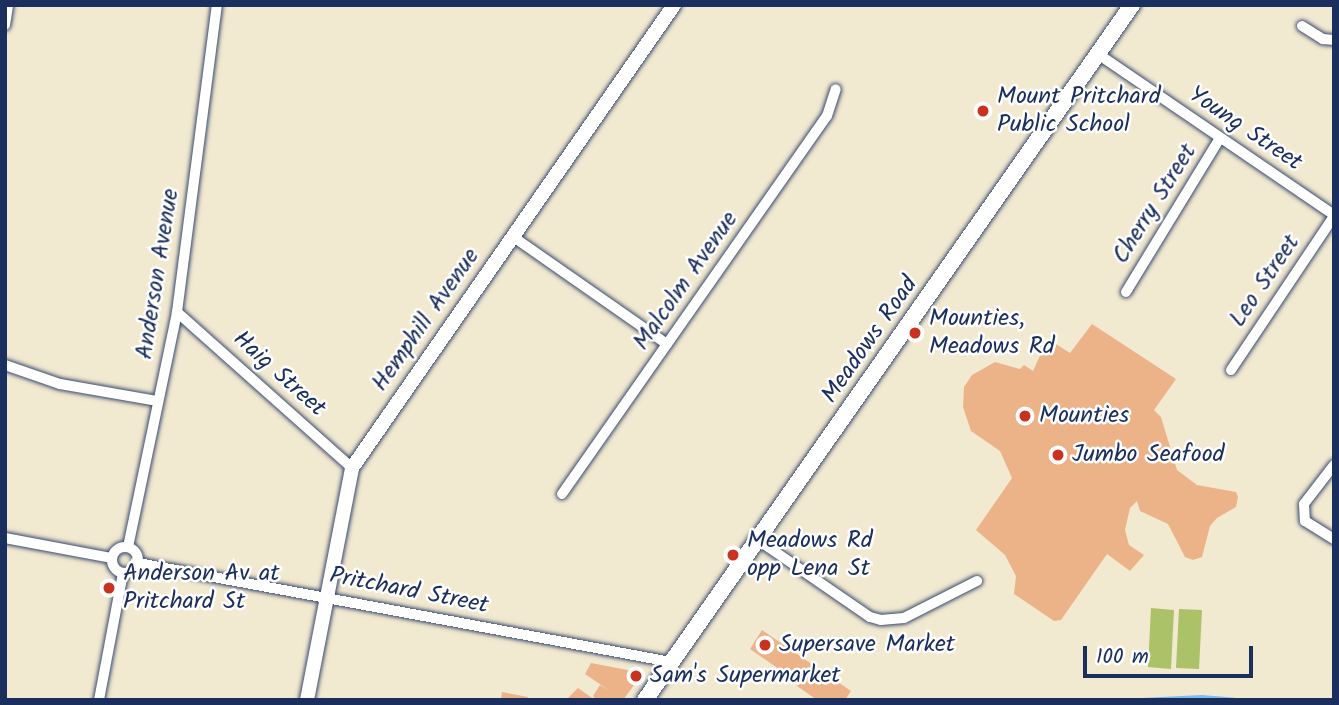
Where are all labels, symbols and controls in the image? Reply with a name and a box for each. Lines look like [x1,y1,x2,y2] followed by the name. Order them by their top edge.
[1183,80,1307,178] street label: Young Street
[997,83,1161,139] place label: Mount Pritchard Public School
[975,103,991,119] marker: Mount Pritchard Public School
[1107,139,1203,269] street label: Cherry Street
[130,187,186,361] street label: Anderson Avenue
[627,206,745,356] street label: Malcolm Avenue
[1224,229,1306,333] street label: Leo Street
[366,243,486,397] street label: Hemphill Avenue
[816,271,924,409] street label: Meadows Road
[929,305,1055,361] place label: Mounties, Meadows Rd
[227,325,331,423] street label: Haig Street
[907,325,923,341] marker: Mounties, Meadows Rd
[1039,402,1129,430] place label: Mounties
[1017,408,1033,424] marker: Mounties
[1072,441,1225,469] place label: Jumbo Seafood
[1050,447,1066,463] marker: Jumbo Seafood
[747,527,873,583] place label: Meadows Rd opp Lena St
[725,547,741,563] marker: Meadows Rd opp Lena St
[123,560,280,616] place label: Anderson Av at Pritchard St
[327,561,491,621] street label: Pritchard Street
[101,580,117,596] marker: Anderson Av at Pritchard St
[779,631,955,659] place label: Supersave Market
[1087,632,1257,676] scale bar
[757,637,773,653] marker: Supersave Market
[1096,641,1149,674] text: 100 m
[650,662,841,690] place label: Sam's Supermarket
[628,668,644,684] marker: Sam's Supermarket

